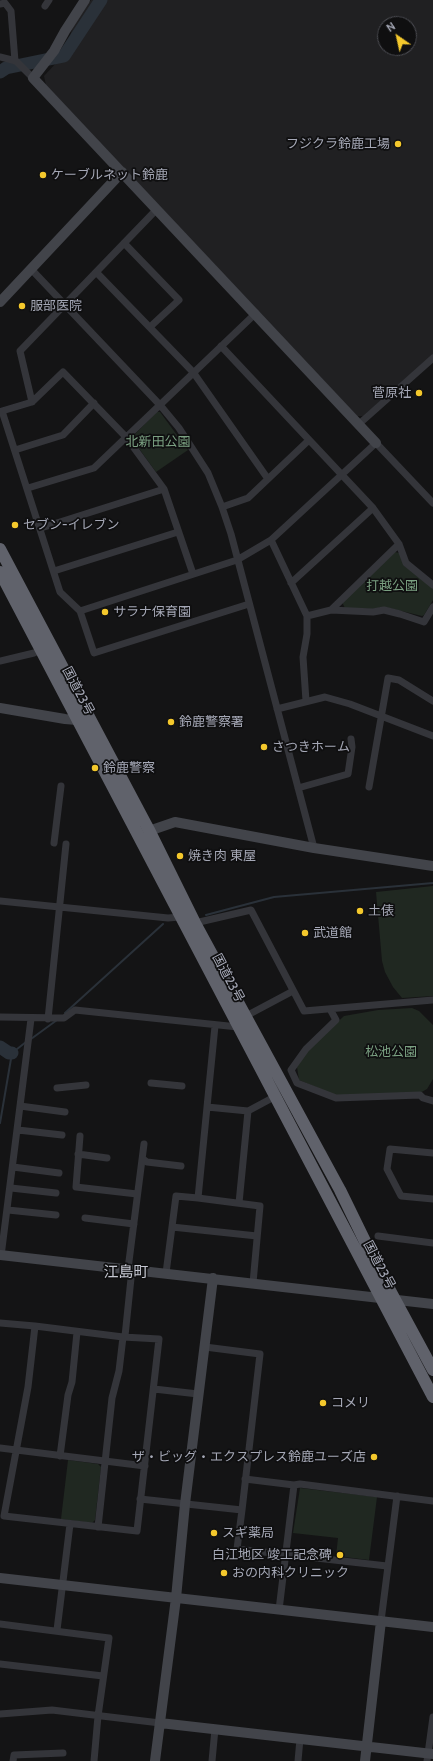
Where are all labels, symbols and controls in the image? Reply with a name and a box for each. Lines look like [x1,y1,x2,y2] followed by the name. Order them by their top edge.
[377,16,417,56] north arrow
[384,19,398,35] text: N
[286,136,390,152] place label: フジクラ鈴鹿工場
[393,139,403,149] marker: フジクラ鈴鹿工場
[51,167,168,183] place label: ケーブルネット鈴鹿
[38,170,48,180] marker: ケーブルネット鈴鹿
[30,298,82,314] place label: 服部医院
[17,301,27,311] marker: 服部医院
[372,385,411,401] place label: 菅原社
[414,388,424,398] marker: 菅原社
[126,434,190,450] park label: 北新田公園
[23,517,120,533] place label: セブン-イレブン
[10,520,20,530] marker: セブン-イレブン
[366,578,418,594] park label: 打越公園
[113,604,191,620] place label: サラナ保育園
[100,607,110,617] marker: サラナ保育園
[59,664,97,718] street label: 国道23号
[179,714,244,730] place label: 鈴鹿警察署
[166,717,176,727] marker: 鈴鹿警察署
[272,739,350,755] place label: さつきホーム
[259,742,269,752] marker: さつきホーム
[103,760,155,776] place label: 鈴鹿警察
[90,763,100,773] marker: 鈴鹿警察
[188,848,256,864] place label: 焼き肉 東屋
[175,851,185,861] marker: 焼き肉 東屋
[368,903,394,919] place label: 土俵
[355,906,365,916] marker: 土俵
[313,925,352,941] place label: 武道館
[300,928,310,938] marker: 武道館
[209,951,247,1005] street label: 国道23号
[365,1044,417,1060] park label: 松池公園
[360,1238,398,1292] street label: 国道23号
[104,1264,148,1282] district label: 江島町
[331,1395,370,1411] place label: コメリ
[318,1398,328,1408] marker: コメリ
[132,1449,366,1465] place label: ザ・ビッグ・エクスプレス鈴鹿ユーズ店
[369,1452,379,1462] marker: ザ・ビッグ・エクスプレス鈴鹿ユーズ店
[222,1525,274,1541] place label: スギ薬局
[209,1528,219,1538] marker: スギ薬局
[212,1547,332,1563] place label: 白江地区 竣工記念碑
[335,1550,345,1560] marker: 白江地区 竣工記念碑
[232,1565,349,1581] place label: おの内科クリニック
[219,1568,229,1578] marker: おの内科クリニック

